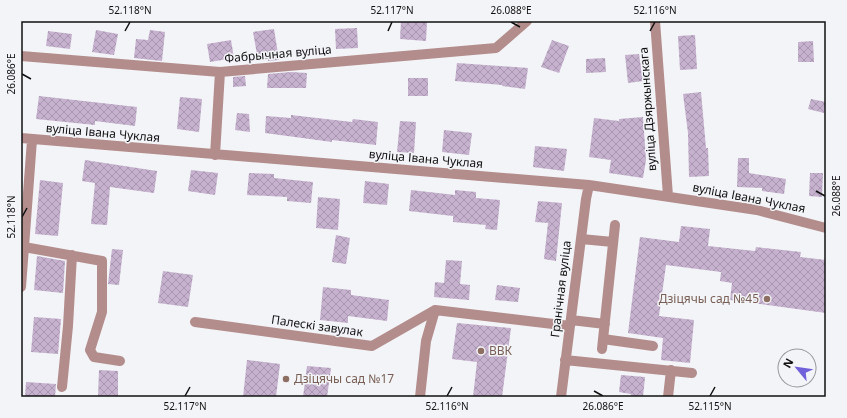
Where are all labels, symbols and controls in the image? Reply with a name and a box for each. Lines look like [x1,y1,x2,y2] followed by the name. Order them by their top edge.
[108,3,152,17] text: 52.118°N
[370,3,414,17] text: 52.117°N
[490,3,532,17] text: 26.088°E
[633,3,677,17] text: 52.116°N
[224,40,332,67] street label: Фабрычная вуліца
[635,46,660,172] street label: вуліца Дзяржынскага
[4,53,18,95] text: 26.086°E
[45,119,161,146] street label: вуліца Івана Чуклая
[368,145,484,172] street label: вуліца Івана Чуклая
[829,175,843,217] text: 26.088°E
[691,178,807,217] street label: вуліца Івана Чуклая
[4,195,18,239] text: 52.118°N
[546,239,575,338] street label: Гранічная вуліца
[659,290,759,307] place label: Дзіцячы сад №45
[762,294,772,304] marker: Дзіцячы сад №45
[270,311,365,340] street label: Палескі завулак
[489,342,513,359] place label: ВВК
[476,346,486,356] marker: ВВК
[777,348,817,388] north arrow
[779,355,797,370] text: N
[294,370,394,387] place label: Дзіцячы сад №17
[281,374,291,384] marker: Дзіцячы сад №17
[163,399,207,413] text: 52.117°N
[425,399,469,413] text: 52.116°N
[582,399,624,413] text: 26.086°E
[688,399,732,413] text: 52.115°N

